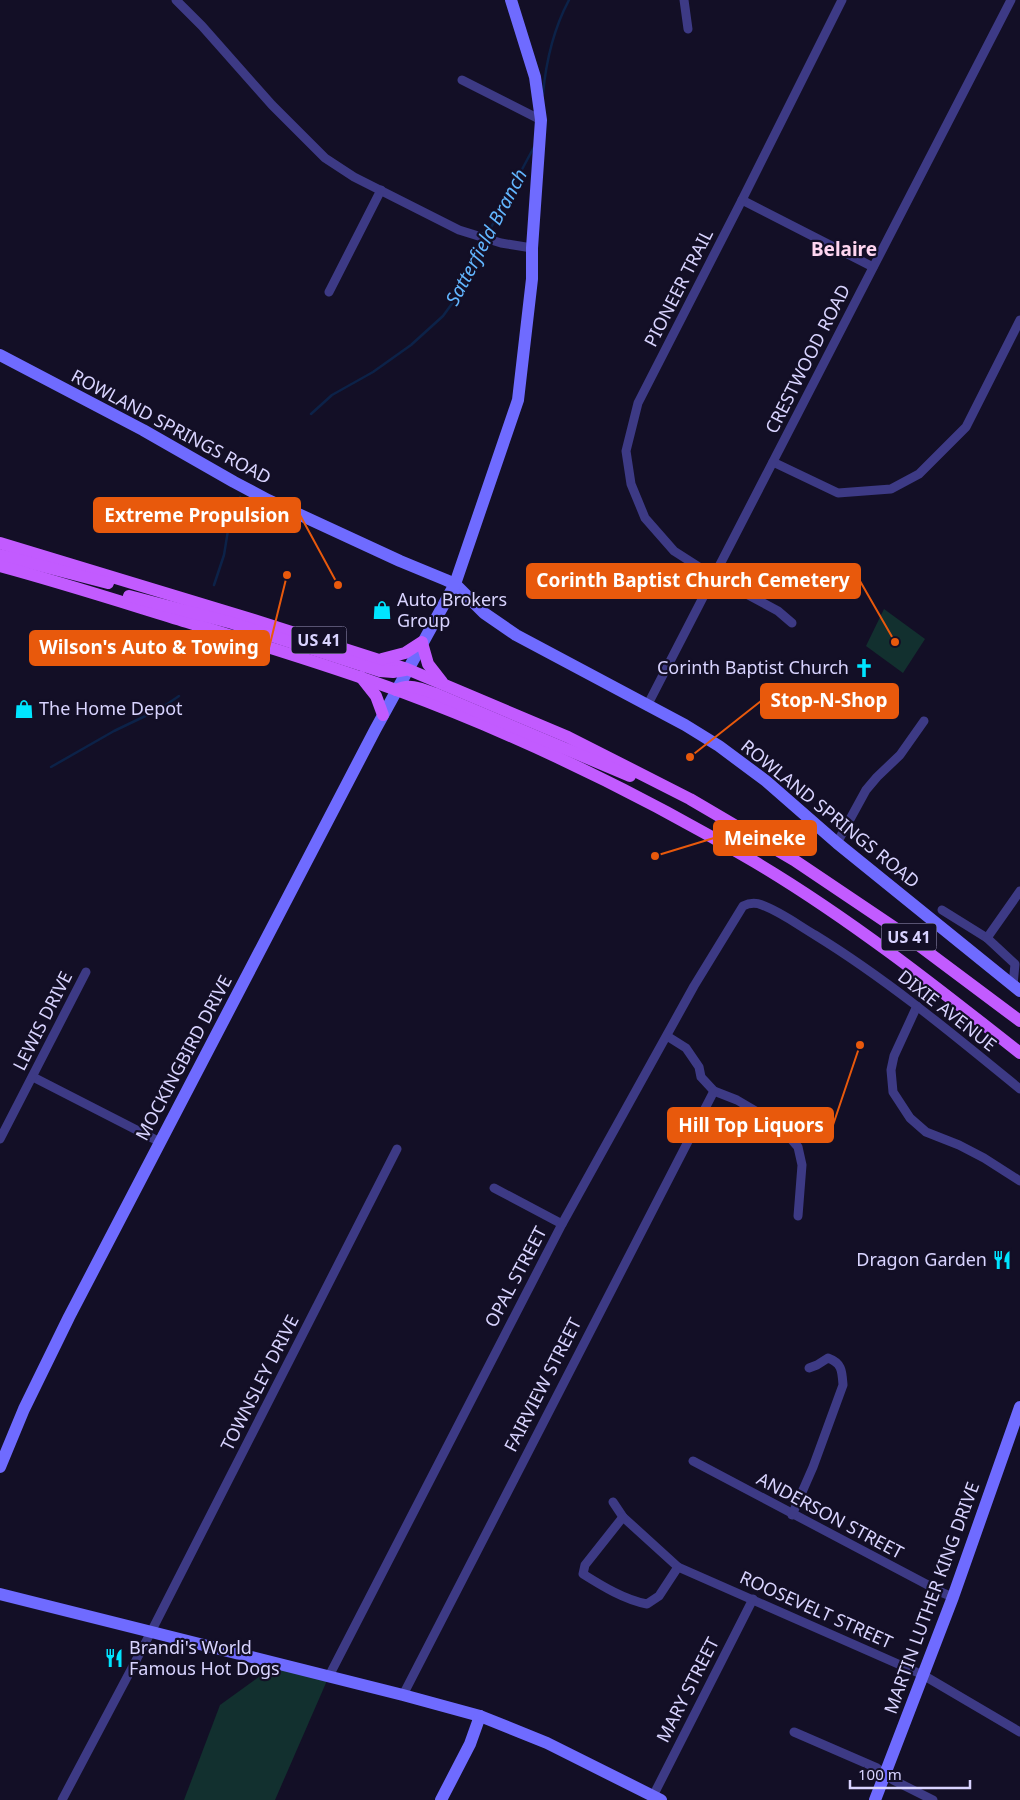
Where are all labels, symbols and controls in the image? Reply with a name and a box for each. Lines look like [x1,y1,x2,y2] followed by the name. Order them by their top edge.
[439,164,533,310] water label: Satterfield Branch
[638,225,718,350] street label: PIONEER TRAIL
[811,236,877,262] district label: Belaire
[759,280,855,437] street label: CRESTWOOD ROAD
[67,363,276,489] street label: ROWLAND SPRINGS ROAD
[94,498,300,532] callout: Extreme Propulsion
[104,502,290,528] text: Extreme Propulsion
[527,564,860,598] callout: Corinth Baptist Church Cemetery
[536,567,850,593] text: Corinth Baptist Church Cemetery
[397,587,507,632] place label: Auto Brokers Group
[371,599,393,621] shop icon: Auto Brokers Group
[292,626,346,654] road number: US 41
[30,631,269,665] callout: Wilson's Auto & Towing
[39,634,259,660] text: Wilson's Auto & Towing
[657,655,849,679] place label: Corinth Baptist Church
[853,657,875,679] church icon: Corinth Baptist Church
[761,684,898,718] callout: Stop-N-Shop
[771,687,887,713] text: Stop-N-Shop
[39,696,183,720] place label: The Home Depot
[13,698,35,720] shop icon: The Home Depot
[736,734,925,893] street label: ROWLAND SPRINGS ROAD
[714,821,816,855] callout: Meineke
[724,825,806,851] text: Meineke
[882,924,936,950] road number: US 41
[893,964,1002,1056] street label: DIXIE AVENUE
[7,967,77,1074] street label: LEWIS DRIVE
[129,971,237,1144] street label: MOCKINGBIRD DRIVE
[668,1108,833,1142] callout: Hill Top Liquors
[678,1112,824,1138] text: Hill Top Liquors
[479,1222,552,1331] street label: OPAL STREET
[856,1247,987,1271] place label: Dragon Garden
[991,1249,1013,1271] restaurant icon: Dragon Garden
[215,1311,304,1455] street label: TOWNSLEY DRIVE
[498,1314,586,1456] street label: FAIRVIEW STREET
[753,1466,908,1564] street label: ANDERSON STREET
[878,1478,984,1717] street label: MARTIN LUTHER KING DRIVE
[736,1565,897,1654] street label: ROOSEVELT STREET
[650,1633,724,1746] street label: MARY STREET
[129,1635,280,1680] place label: Brandi's World Famous Hot Dogs
[103,1647,125,1669] restaurant icon: Brandi's World Famous Hot Dogs
[850,1758,970,1790] scale bar
[858,1764,902,1784] text: 100 m

